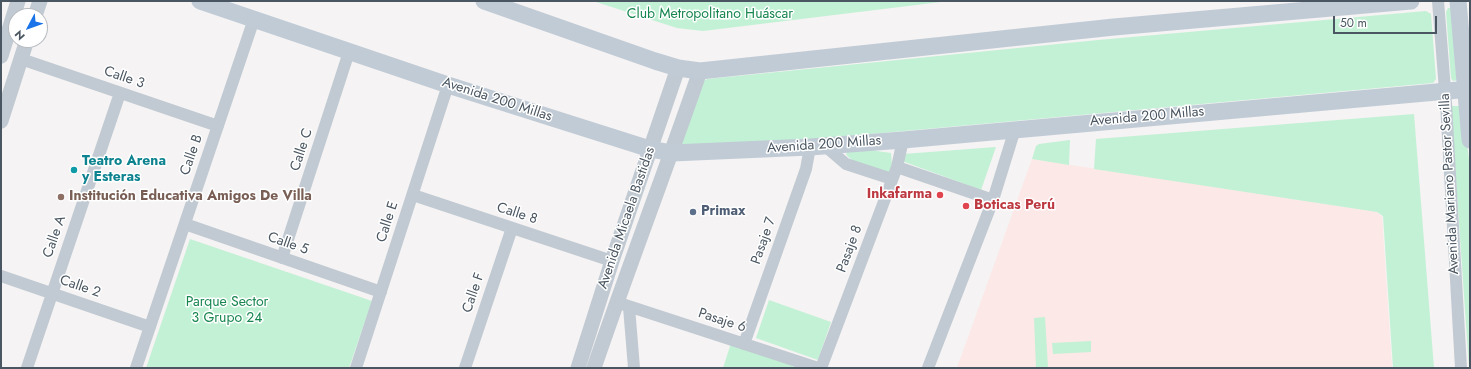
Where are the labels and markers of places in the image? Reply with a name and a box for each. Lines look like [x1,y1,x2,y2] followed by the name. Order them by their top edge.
[82,154,166,186] place label: Teatro Arena y Esteras
[69,165,79,175] marker: Teatro Arena y Esteras
[867,187,932,203] place label: Inkafarma
[69,189,312,205] place label: Institución Educativa Amigos De Villa
[935,190,945,200] marker: Inkafarma
[56,192,66,202] marker: Institución Educativa Amigos De Villa
[974,198,1055,214] place label: Boticas Perú
[961,201,971,211] marker: Boticas Perú
[701,204,746,220] place label: Primax
[688,207,698,217] marker: Primax

